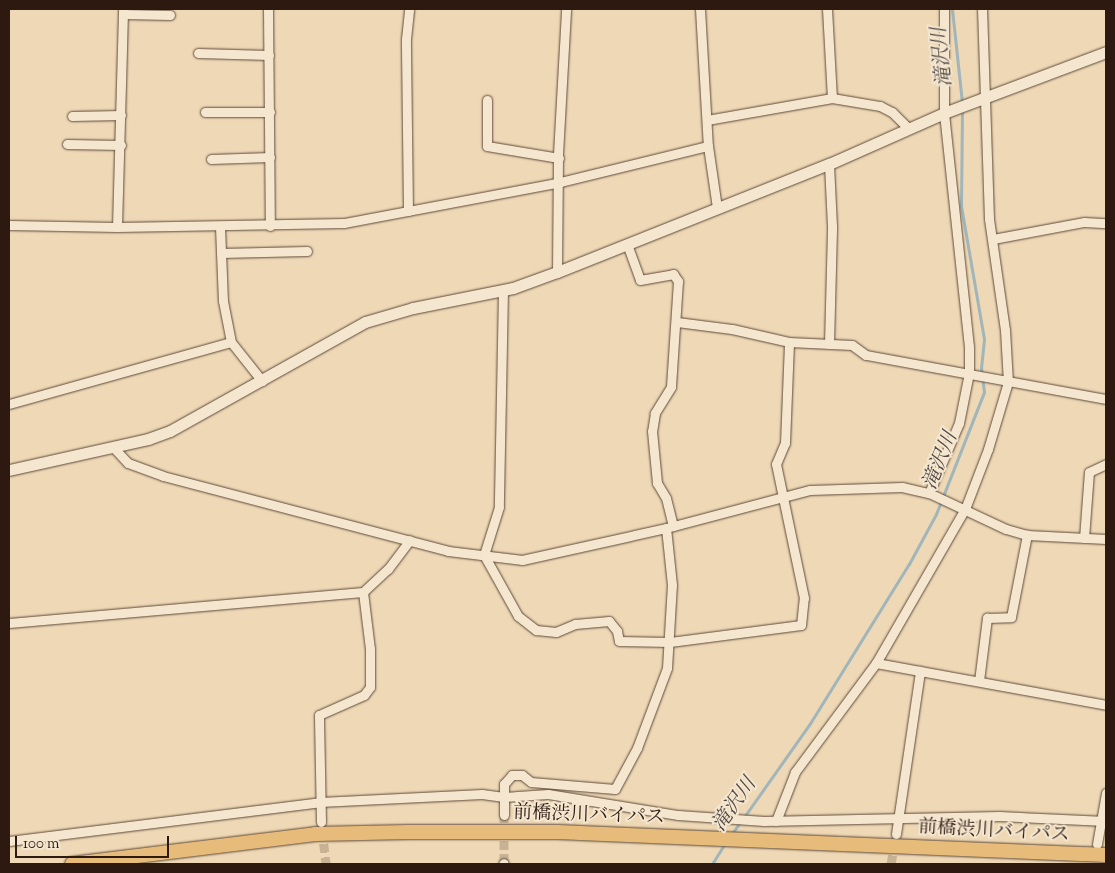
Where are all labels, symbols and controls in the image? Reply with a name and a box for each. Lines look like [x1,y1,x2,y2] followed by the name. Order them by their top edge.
[928,26,958,88] water label: 滝沢川
[919,429,963,493] water label: 滝沢川
[708,774,762,836] water label: 滝沢川
[513,802,665,830] street label: 前橋渋川バイパス
[918,817,1070,847] street label: 前橋渋川バイパス
[18,826,171,858] scale bar
[23,834,59,855] text: 100 m

